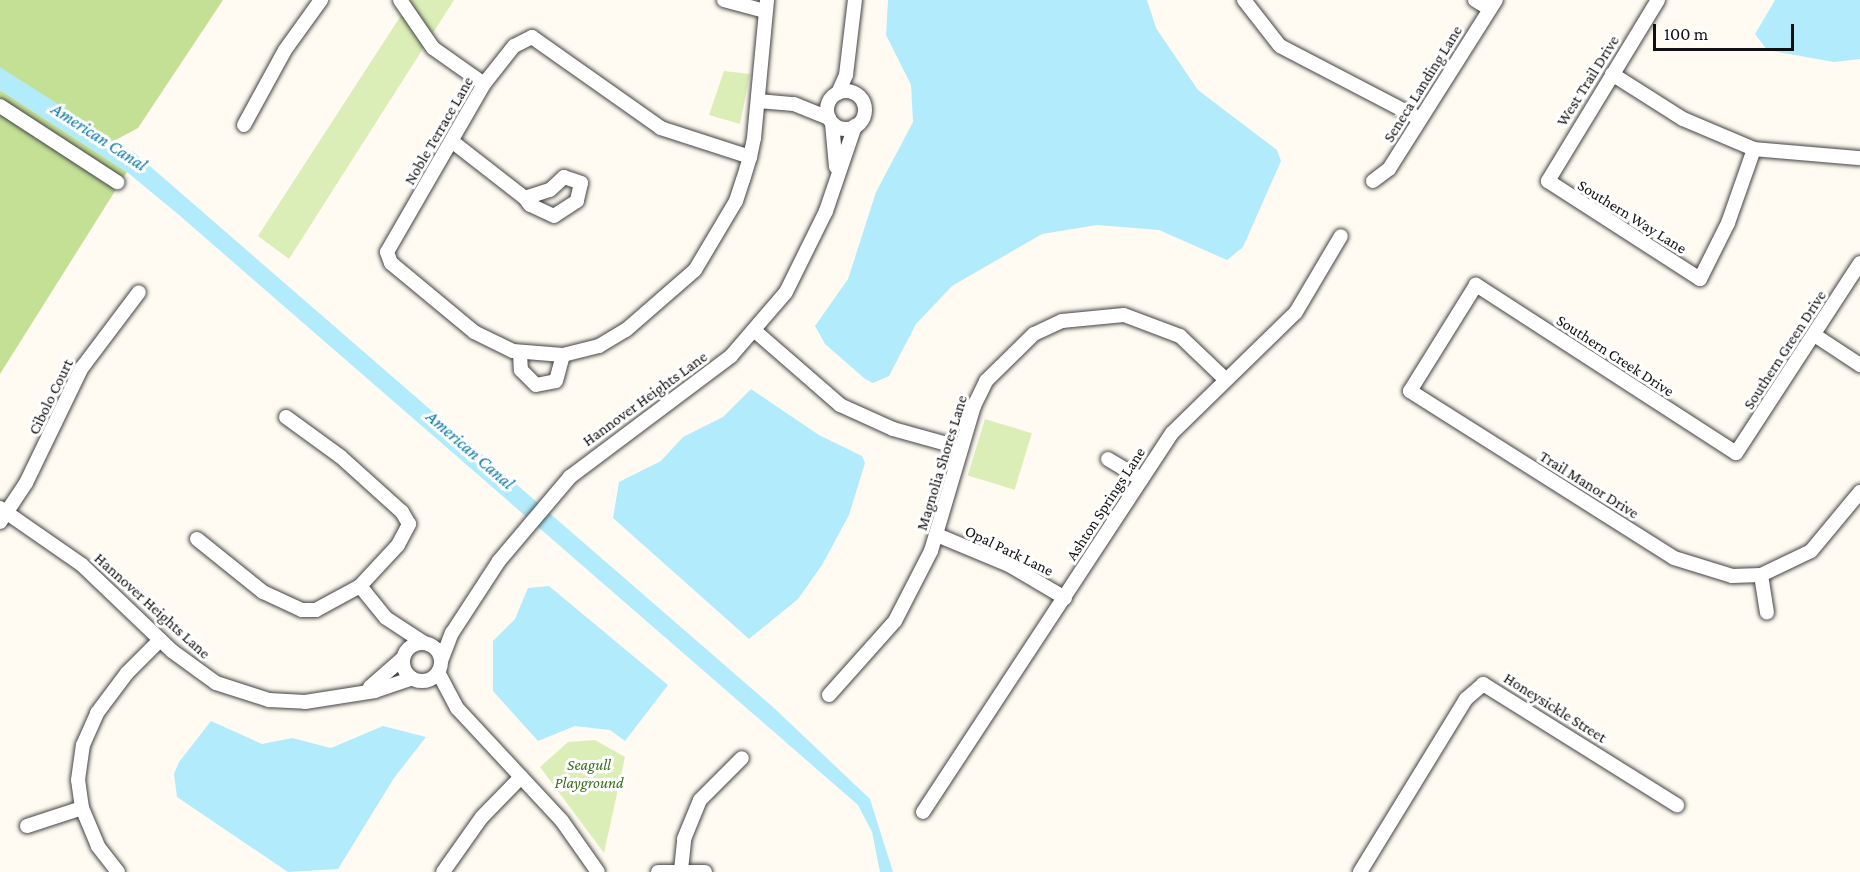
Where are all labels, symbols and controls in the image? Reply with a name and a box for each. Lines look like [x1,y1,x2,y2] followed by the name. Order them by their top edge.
[1656,12,1797,50] scale bar
[1379,22,1467,146] street label: Seneca Landing Lane
[1664,24,1708,44] text: 100 m
[1552,32,1624,130] street label: West Trail Drive
[400,73,478,189] street label: Noble Terrace Lane
[47,98,151,176] water label: American Canal
[1574,176,1690,258] street label: Southern Way Lane
[1739,287,1831,413] street label: Southern Green Drive
[1553,311,1677,401] street label: Southern Creek Drive
[579,347,711,451] street label: Hannover Heights Lane
[24,356,78,438] street label: Cibolo Court
[912,393,972,533] street label: Magnolia Shores Lane
[422,406,518,494] water label: American Canal
[1062,444,1150,564] street label: Ashton Springs Lane
[1536,447,1642,523] street label: Trail Manor Drive
[962,521,1056,581] street label: Opal Park Lane
[90,549,214,663] street label: Hannover Heights Lane
[1500,669,1610,747] street label: Honeysickle Street
[554,755,624,793] park label: Seagull Playground

